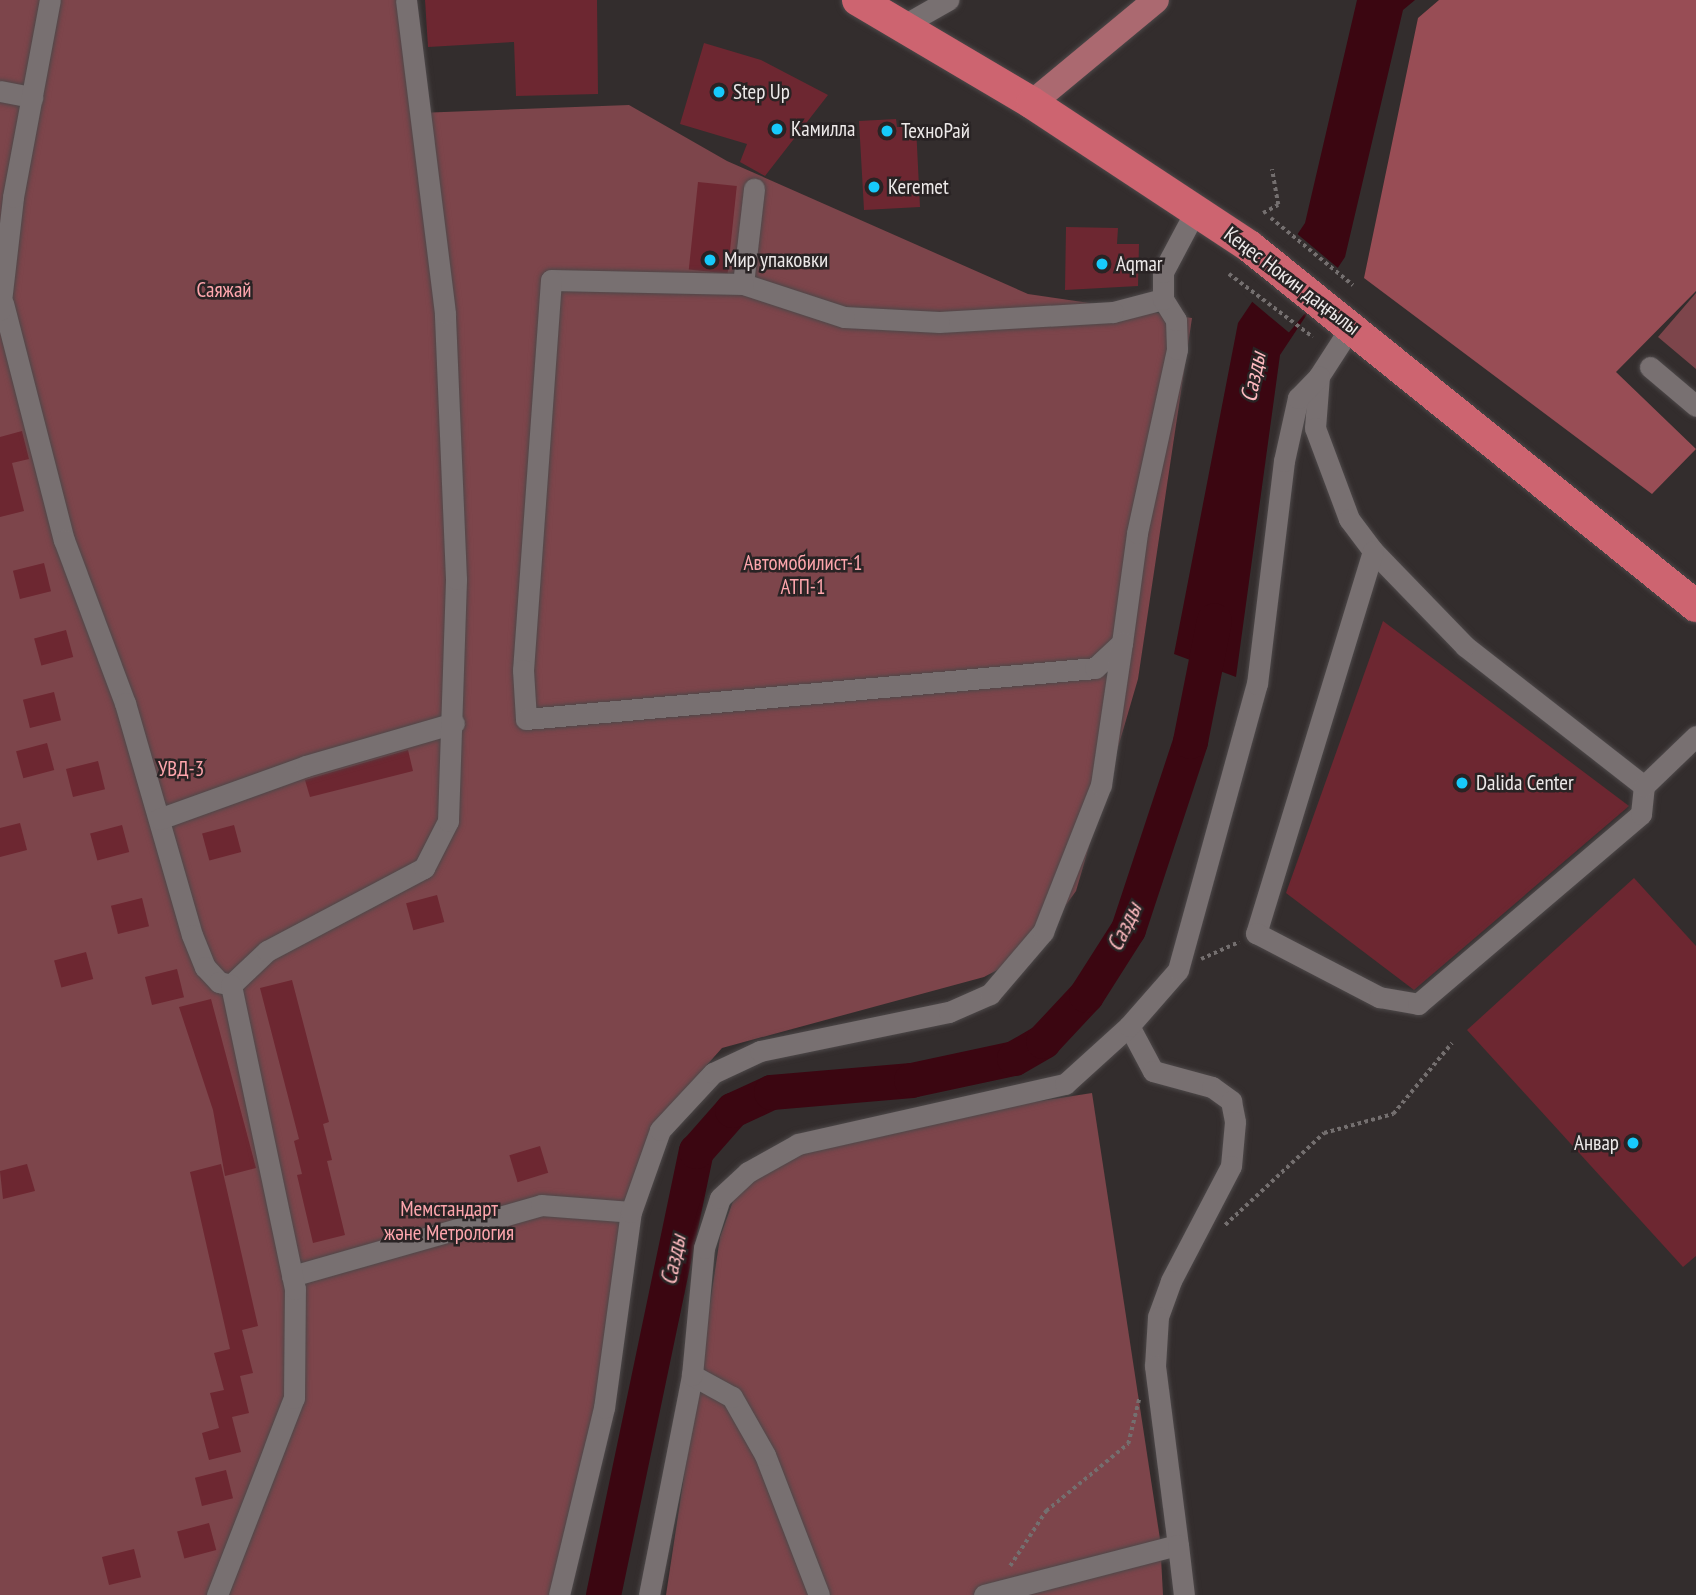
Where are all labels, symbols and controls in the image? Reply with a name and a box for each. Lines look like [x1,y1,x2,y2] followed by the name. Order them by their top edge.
[733,79,790,105] place label: Step Up
[711,84,727,100] marker: Step Up
[791,116,855,142] place label: Камилла
[901,118,970,144] place label: ТехноРай
[769,121,785,137] marker: Камилла
[879,123,895,139] marker: ТехноРай
[888,174,949,200] place label: Keremet
[866,179,882,195] marker: Keremet
[1219,222,1365,340] street label: Кеңес Нокин даңғылы
[724,247,828,273] place label: Мир упаковки
[1116,251,1163,277] place label: Aqmar
[702,252,718,268] marker: Мир упаковки
[1094,256,1110,272] marker: Aqmar
[196,277,252,303] park label: Саяжай
[1234,350,1272,404] water label: Сазды
[744,550,862,600] park label: Автомобилист-1 АТП-1
[158,756,204,782] park label: УВД-3
[1476,770,1574,796] place label: Dalida Center
[1454,775,1470,791] marker: Dalida Center
[1101,898,1147,956] water label: Сазды
[1574,1130,1619,1156] place label: Анвар
[1625,1135,1641,1151] marker: Анвар
[384,1196,514,1246] park label: Мемстандарт және Метрология
[654,1233,692,1287] water label: Сазды

